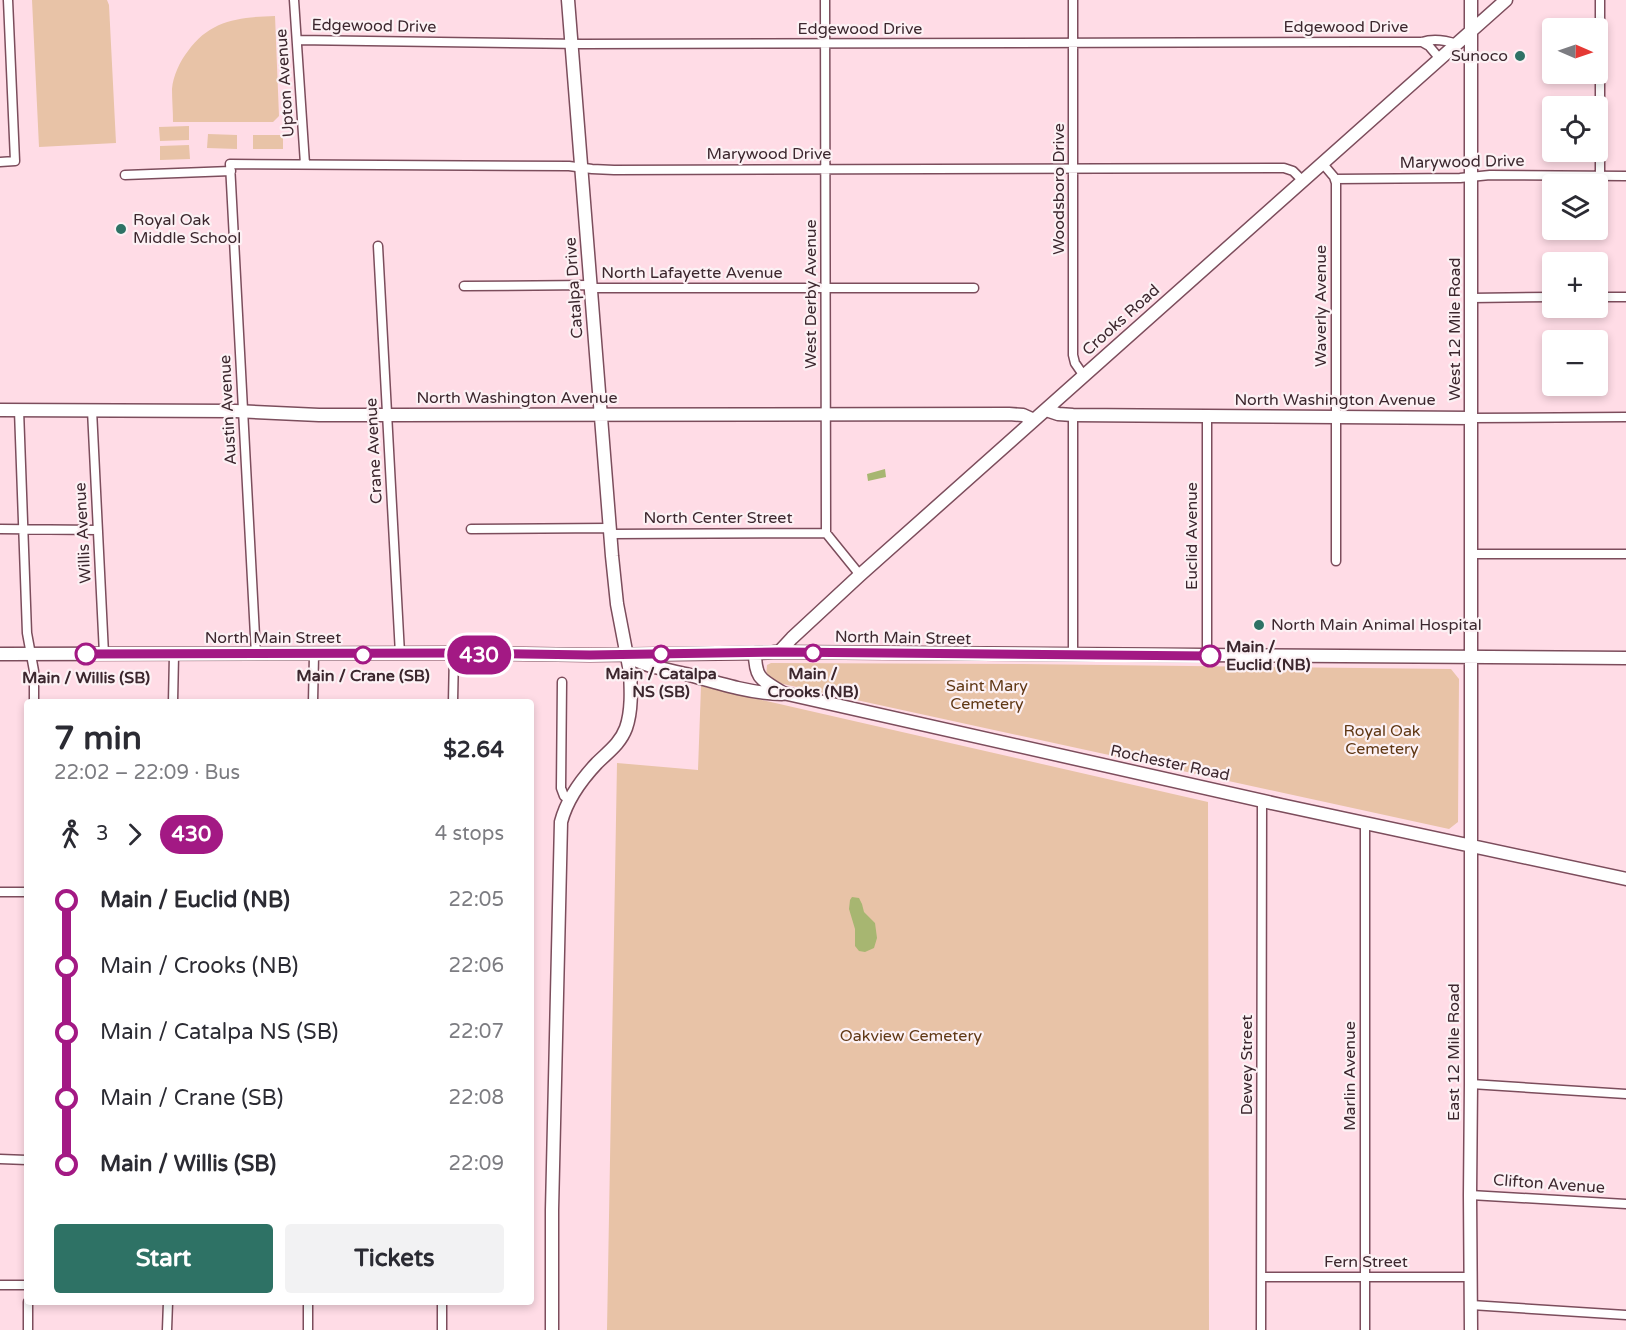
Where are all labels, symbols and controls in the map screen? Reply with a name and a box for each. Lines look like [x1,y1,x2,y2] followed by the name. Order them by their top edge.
[311,15,437,37] street label: Edgewood Drive
[1284,17,1408,37] street label: Edgewood Drive
[1542,18,1608,84] north arrow
[1542,18,1608,396] map controls
[798,19,922,39] street label: Edgewood Drive
[271,28,299,138] street label: Upton Avenue
[1451,46,1508,66] place label: Sunoco
[1513,49,1527,63] marker: Sunoco
[1542,96,1608,162] button: locate
[1049,123,1069,255] street label: Woodsboro Drive
[707,144,831,164] street label: Marywood Drive
[1399,151,1525,173] street label: Marywood Drive
[1542,174,1608,240] button: layers
[133,210,241,248] place label: Royal Oak Middle School
[801,219,821,369] street label: West Derby Avenue
[114,222,128,236] marker: Royal Oak Middle School
[560,237,588,339] street label: Catalpa Drive
[1311,245,1331,367] street label: Waverly Avenue
[1542,252,1608,318] button: +
[1445,257,1465,401] street label: West 12 Mile Road
[601,263,783,283] street label: North Lafayette Avenue
[1078,280,1164,360] street label: Crooks Road
[1542,330,1608,396] button: −
[215,354,241,466] street label: Austin Avenue
[416,388,618,408] street label: North Washington Avenue
[1234,390,1436,410] street label: North Washington Avenue
[361,397,387,505] street label: Crane Avenue
[70,482,96,584] street label: Willis Avenue
[1182,482,1202,590] street label: Euclid Avenue
[643,508,793,528] street label: North Center Street
[1271,615,1482,635] place label: North Main Animal Hospital
[1252,618,1266,632] marker: North Main Animal Hospital
[835,627,971,649] street label: North Main Street
[205,628,341,648] street label: North Main Street
[444,636,514,674] line badge: 430
[1226,637,1310,675] place label: Main / Euclid (NB)
[75,643,97,665] marker: Main / Willis (SB)
[459,643,499,668] text: 430
[804,644,822,662] marker: Main / Crooks (NB)
[652,645,670,663] marker: Main / Catalpa NS (SB)
[1199,645,1221,667] marker: Main / Euclid (NB)
[354,646,372,664] marker: Main / Crane (SB)
[605,664,717,702] place label: Main / Catalpa NS (SB)
[768,664,858,702] place label: Main / Crooks (NB)
[296,666,430,686] place label: Main / Crane (SB)
[22,668,150,688] place label: Main / Willis (SB)
[946,676,1028,714] park label: Saint Mary Cemetery
[54,719,142,758] text: 7 min
[1343,721,1421,759] park label: Royal Oak Cemetery
[443,737,504,763] text: $2.64
[1108,741,1232,785] street label: Rochester Road
[54,761,240,785] text: 22:02 – 22:09 · Bus
[54,818,87,851] icon: walk
[118,818,151,851] icon: forward
[96,822,109,846] text: 3
[172,822,211,847] text: 430
[435,822,504,846] text: 4 stops
[100,887,290,913] text: Main / Euclid (NB)
[449,888,504,912] text: 22:05
[100,953,299,979] text: Main / Crooks (NB)
[449,954,504,978] text: 22:06
[1444,983,1464,1121] street label: East 12 Mile Road
[1237,1015,1257,1115] street label: Dewey Street
[100,1019,338,1045] text: Main / Catalpa NS (SB)
[449,1020,504,1044] text: 22:07
[1340,1021,1360,1131] street label: Marlin Avenue
[840,1026,983,1046] park label: Oakview Cemetery
[100,1085,283,1111] text: Main / Crane (SB)
[449,1086,504,1110] text: 22:08
[100,1151,276,1177] text: Main / Willis (SB)
[449,1152,504,1176] text: 22:09
[1492,1170,1606,1198] street label: Clifton Avenue
[54,1224,273,1293] button: Start
[285,1224,504,1293] button: Tickets
[1324,1252,1408,1272] street label: Fern Street

